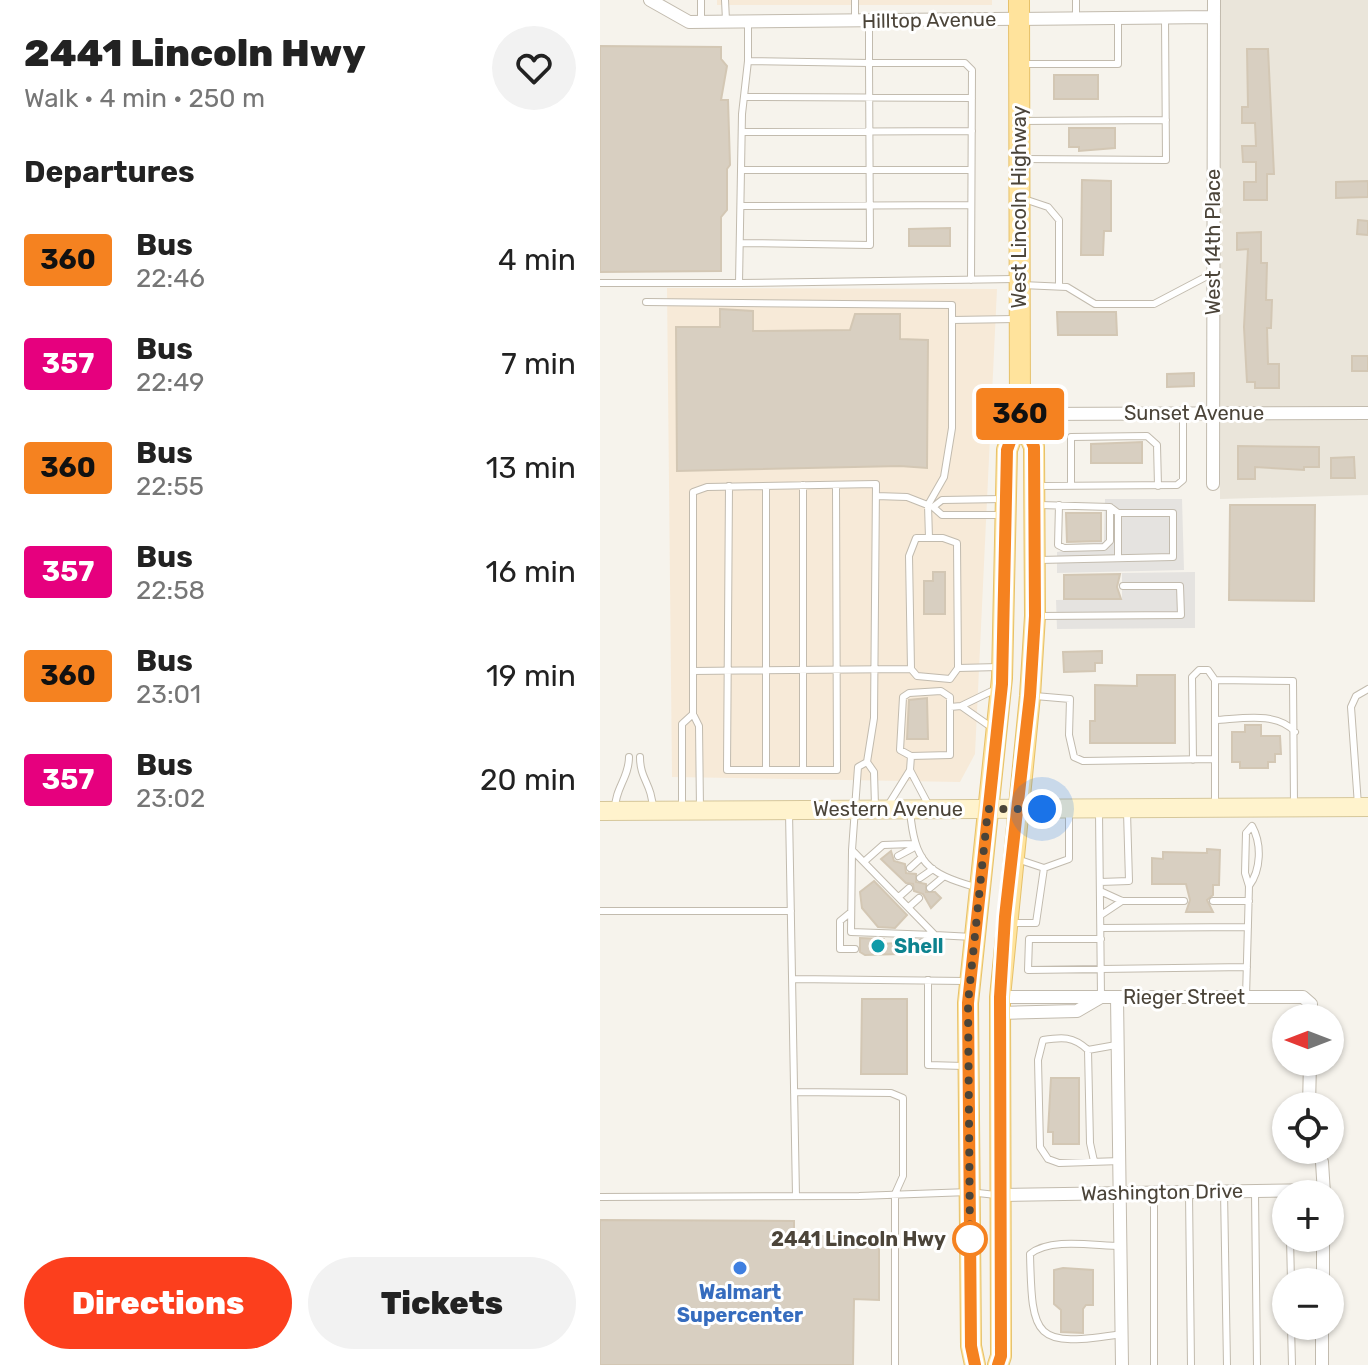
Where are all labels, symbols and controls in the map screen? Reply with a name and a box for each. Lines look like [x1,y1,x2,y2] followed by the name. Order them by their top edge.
[862,7,996,33] street label: Hilltop Avenue
[492,26,576,110] button: heart
[24,30,366,76] text: 2441 Lincoln Hwy
[24,83,265,114] text: Walk · 4 min · 250 m
[1007,105,1031,309] street label: West Lincoln Highway
[24,154,195,190] text: Departures
[1201,169,1225,315] street label: West 14th Place
[136,227,193,263] text: Bus
[498,242,576,278] text: 4 min
[40,243,96,276] text: 360
[136,263,205,294] text: 22:46
[136,331,193,367] text: Bus
[501,346,576,382] text: 7 min
[42,347,94,380] text: 357
[136,367,205,398] text: 22:49
[974,388,1066,440] line badge: 360
[992,397,1048,430] text: 360
[1124,401,1264,425] street label: Sunset Avenue
[136,435,193,471] text: Bus
[486,450,576,486] text: 13 min
[40,451,96,484] text: 360
[136,471,204,502] text: 22:55
[136,539,193,575] text: Bus
[486,554,576,590] text: 16 min
[42,555,94,588] text: 357
[136,575,205,606] text: 22:58
[136,643,193,679] text: Bus
[486,658,576,694] text: 19 min
[40,659,96,692] text: 360
[136,679,201,710] text: 23:01
[136,747,193,783] text: Bus
[480,762,576,798] text: 20 min
[42,763,94,796] text: 357
[136,783,205,814] text: 23:02
[1022,789,1062,829] your location
[813,797,963,821] street label: Western Avenue
[894,934,944,958] place label: Shell
[869,937,887,955] marker: Shell
[1123,985,1245,1009] street label: Rieger Street
[1272,1004,1344,1076] north arrow
[1272,1004,1344,1340] map controls
[1272,1092,1344,1164] button: locate
[1081,1179,1243,1205] street label: Washington Drive
[1272,1180,1344,1252] button: +
[953,1222,987,1256] marker: 2441 Lincoln Hwy
[771,1227,946,1251] place label: 2441 Lincoln Hwy
[24,1257,292,1349] button: Directions
[308,1257,576,1349] button: Tickets
[731,1259,749,1277] marker: Walmart Supercenter
[1272,1268,1344,1340] button: −
[677,1280,803,1327] place label: Walmart Supercenter

